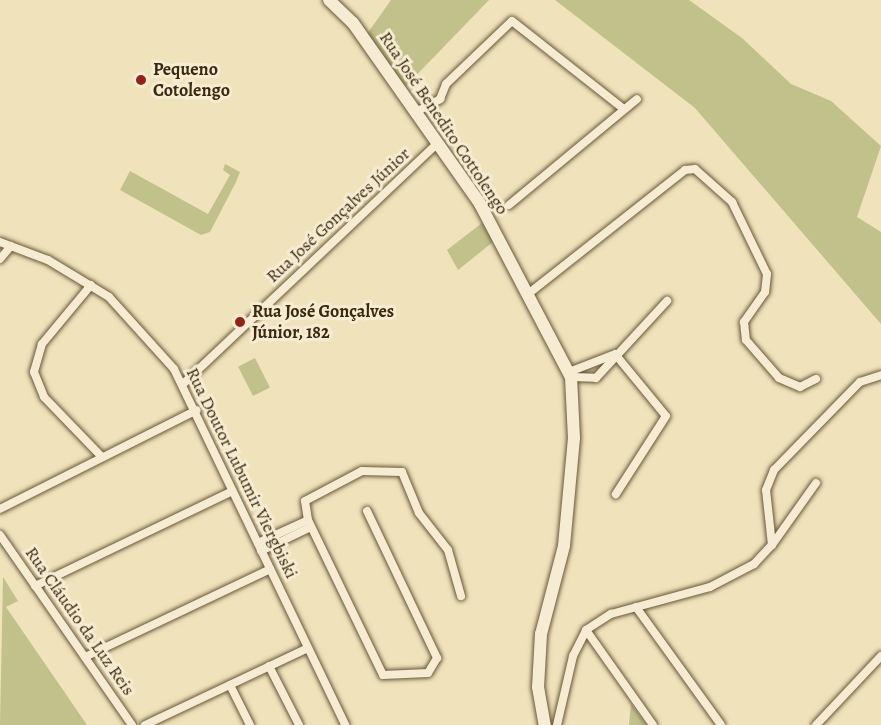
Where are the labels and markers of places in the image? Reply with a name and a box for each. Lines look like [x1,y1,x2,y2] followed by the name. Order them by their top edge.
[153,59,230,101] place label: Pequeno Cotolengo
[134,73,148,87] marker: Pequeno Cotolengo
[252,301,394,344] place label: Rua José Gonçalves Júnior, 182
[233,315,247,329] marker: Rua José Gonçalves Júnior, 182

